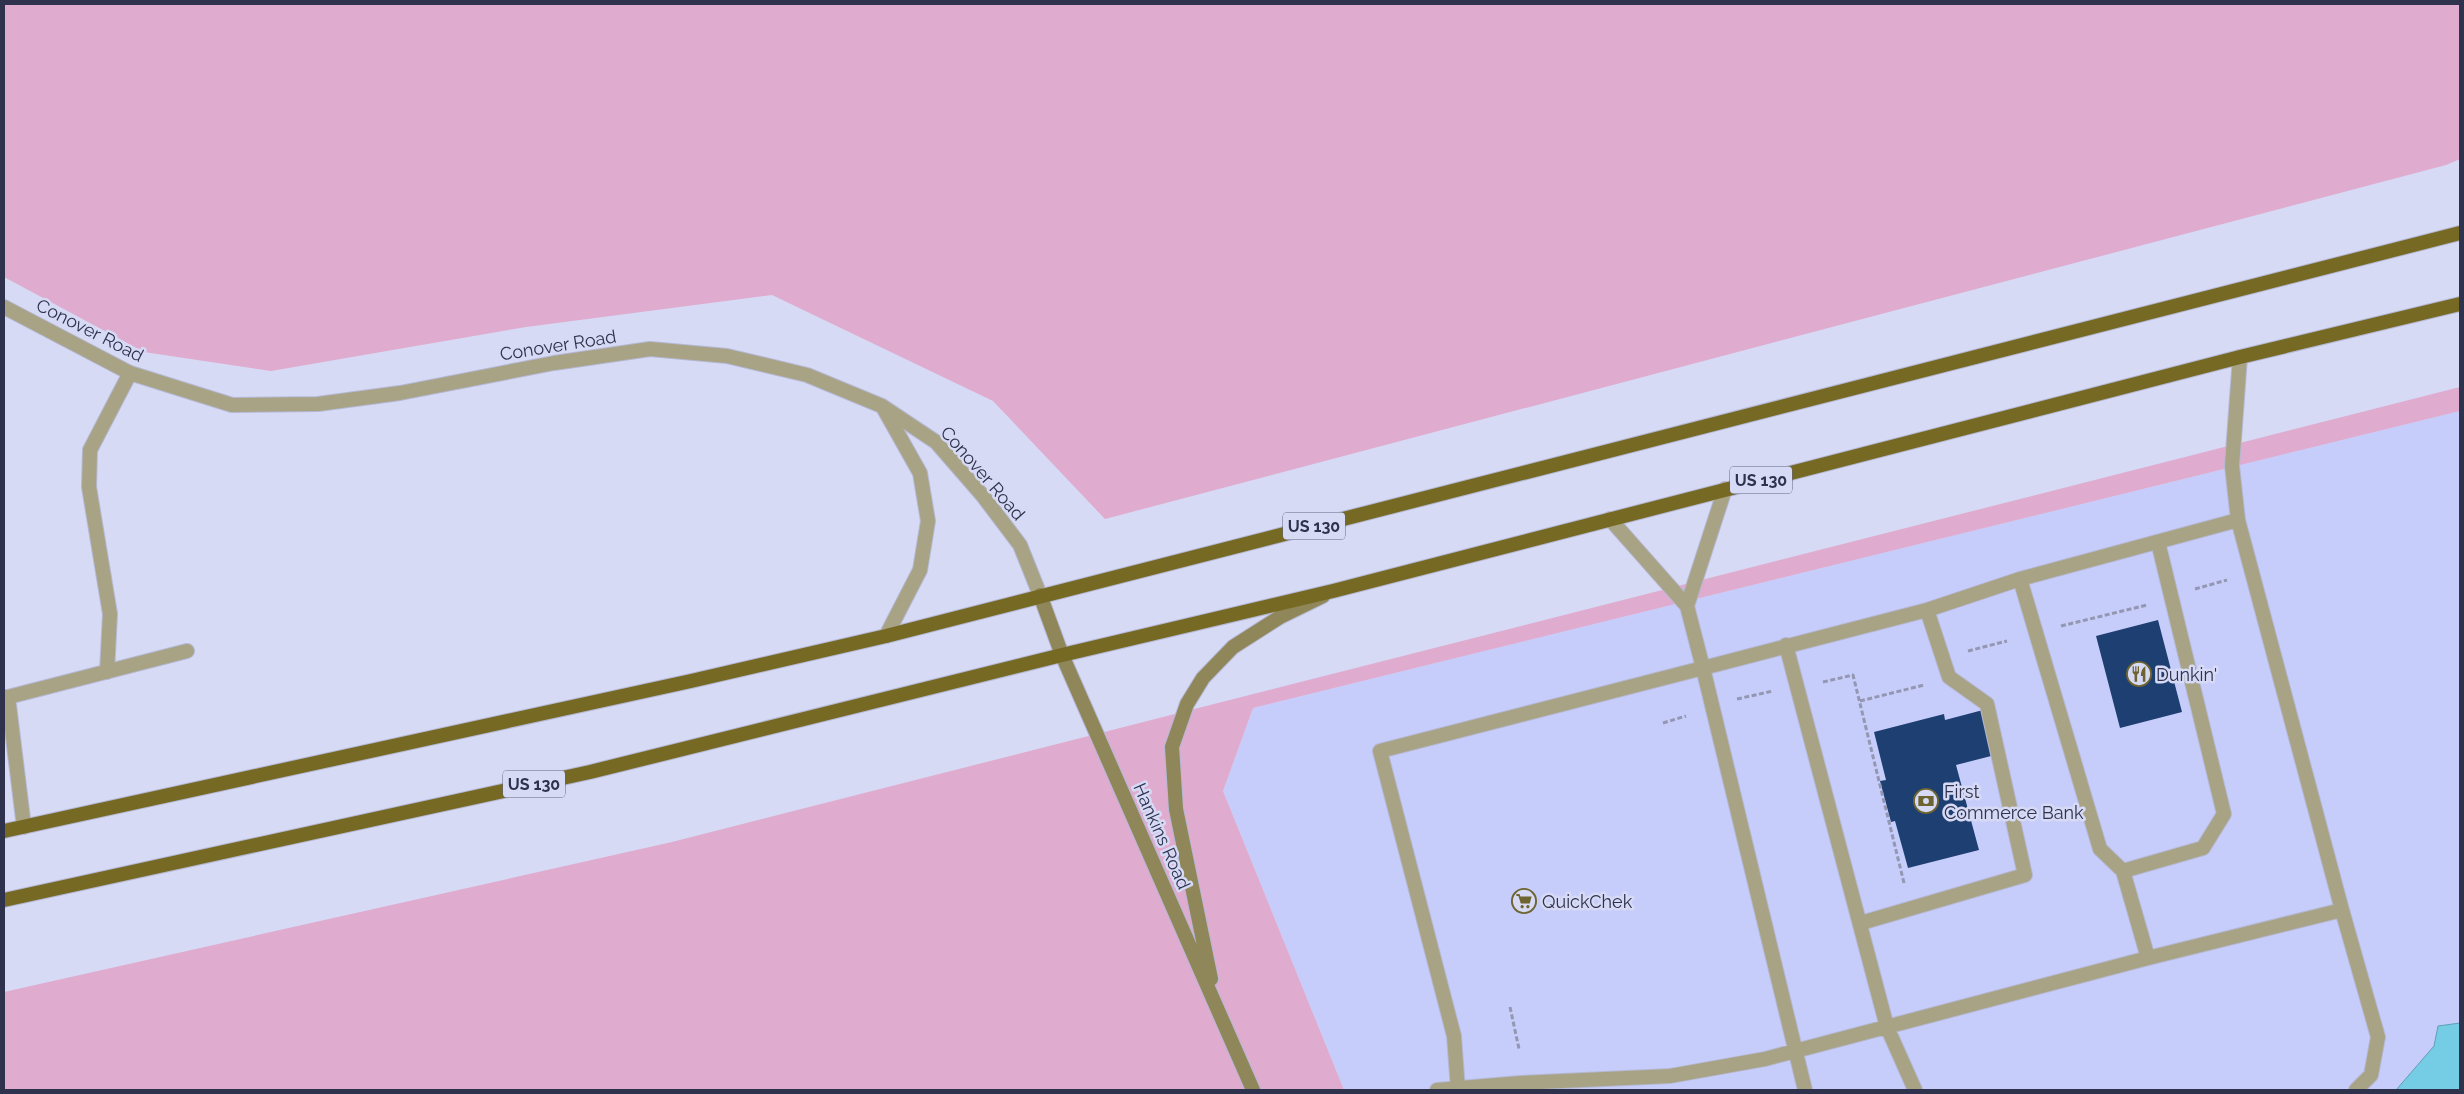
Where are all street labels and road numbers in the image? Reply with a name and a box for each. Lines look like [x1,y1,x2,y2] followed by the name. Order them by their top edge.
[33,294,147,366] street label: Conover Road
[498,325,618,365] street label: Conover Road
[937,422,1029,524] street label: Conover Road
[1730,466,1792,494] road number: US 130
[1283,512,1345,540] road number: US 130
[503,771,565,798] road number: US 130
[1129,780,1195,892] street label: Hankins Road

